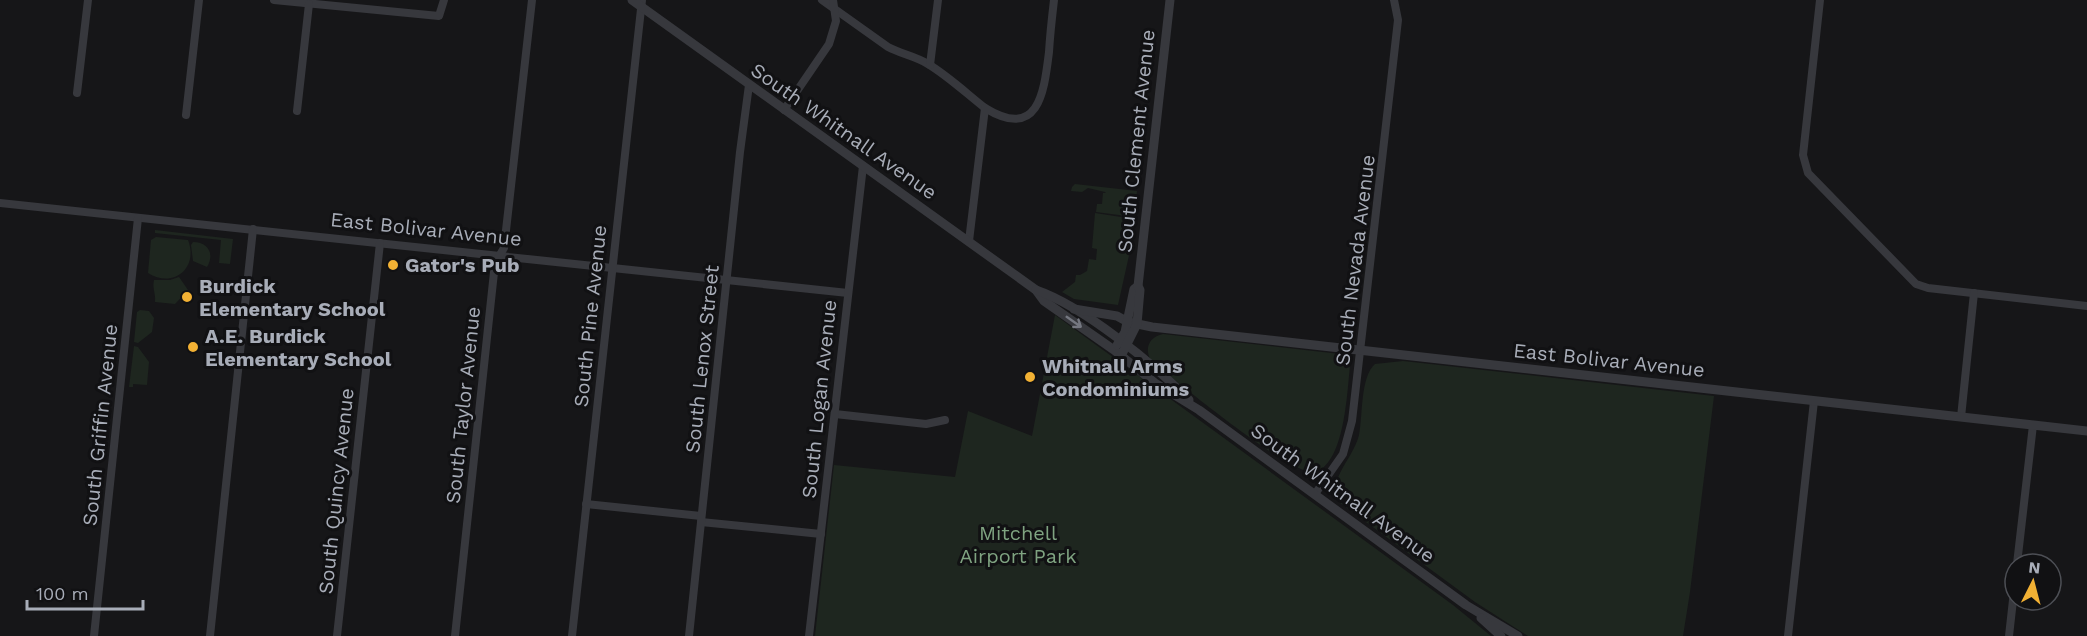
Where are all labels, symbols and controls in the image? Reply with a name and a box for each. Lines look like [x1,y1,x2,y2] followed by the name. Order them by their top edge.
[1112,28,1160,254] street label: South Clement Avenue
[746,58,942,204] street label: South Whitnall Avenue
[1330,153,1380,367] street label: South Nevada Avenue
[329,207,523,251] street label: East Bolivar Avenue
[569,224,611,408] street label: South Pine Avenue
[405,253,520,277] place label: Gator's Pub
[386,258,400,272] marker: Gator's Pub
[680,263,724,454] street label: South Lenox Street
[199,274,386,321] place label: Burdick Elementary School
[180,290,194,304] marker: Burdick Elementary School
[797,299,841,499] street label: South Logan Avenue
[441,305,485,505] street label: South Taylor Avenue
[1065,316,1081,328] one-way arrow
[77,323,123,527] street label: South Griffin Avenue
[205,324,392,371] place label: A.E. Burdick Elementary School
[1512,338,1706,382] street label: East Bolivar Avenue
[186,340,200,354] marker: A.E. Burdick Elementary School
[1042,354,1190,401] place label: Whitnall Arms Condominiums
[1023,370,1037,384] marker: Whitnall Arms Condominiums
[313,387,359,595] street label: South Quincy Avenue
[1246,418,1440,568] street label: South Whitnall Avenue
[960,521,1077,568] park label: Mitchell Airport Park
[2003,552,2063,612] north arrow
[2028,558,2041,578] text: N
[27,573,142,611] scale bar
[36,583,89,604] text: 100 m

